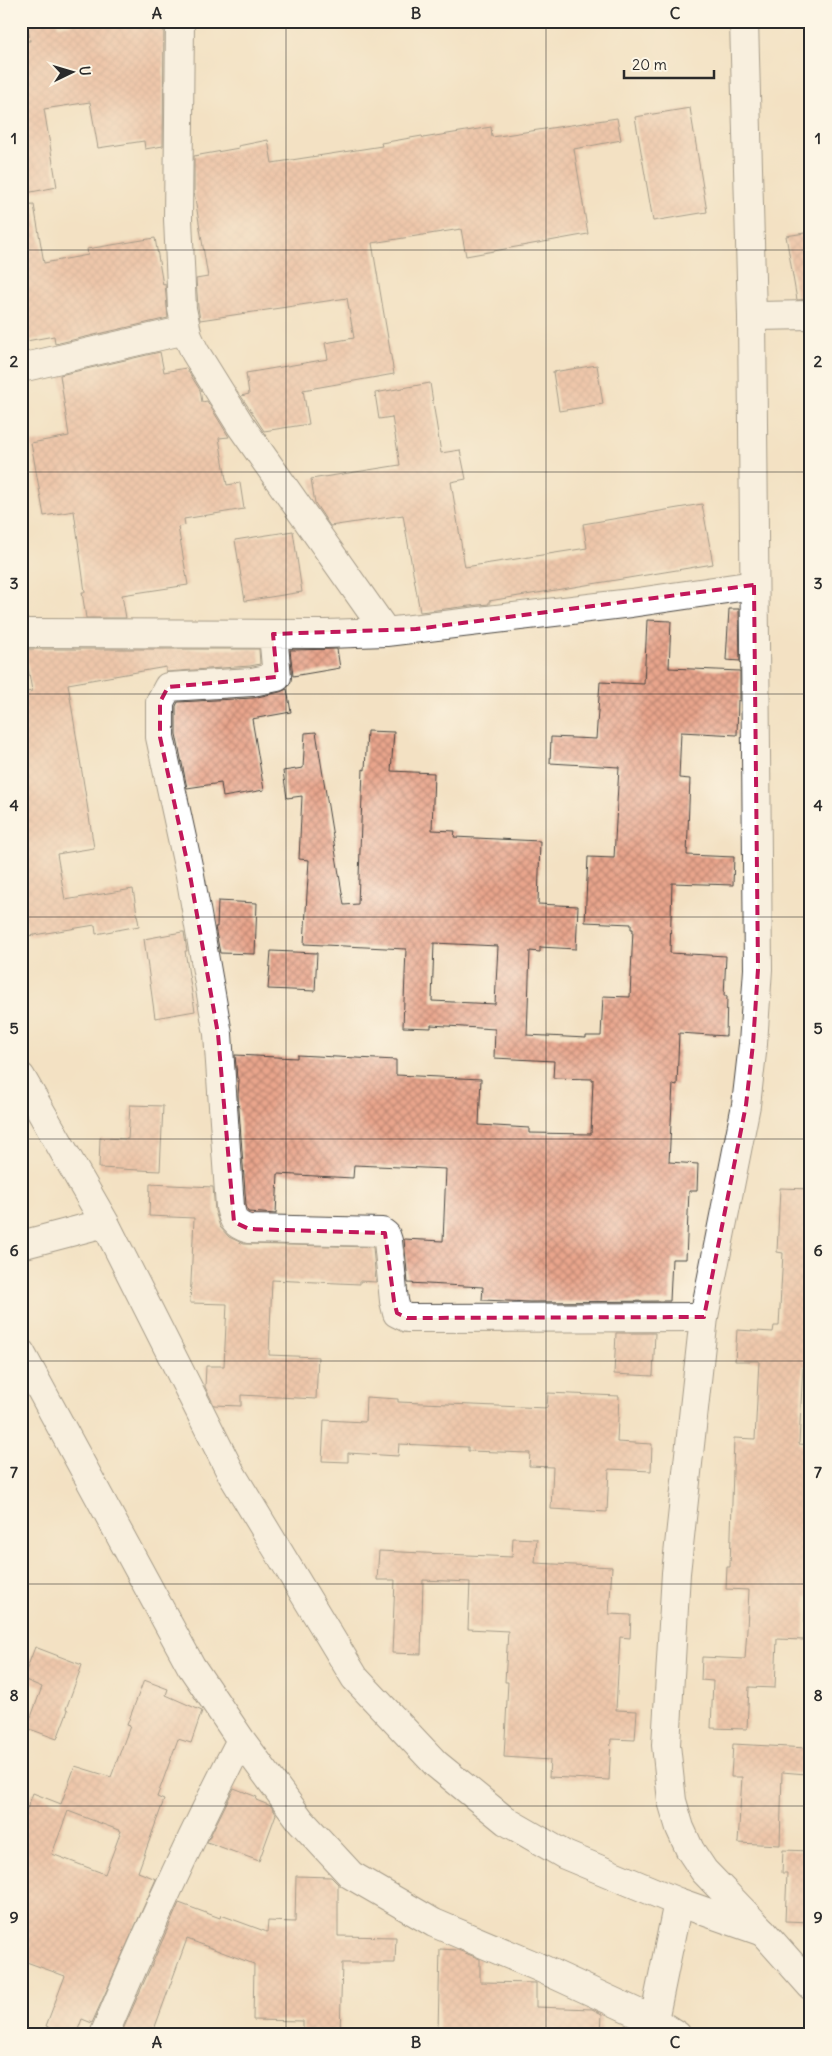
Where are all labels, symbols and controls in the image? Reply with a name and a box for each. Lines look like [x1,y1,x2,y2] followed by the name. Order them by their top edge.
[152,3,162,23] text: A
[411,3,422,23] text: B
[670,3,681,23] text: C
[48,48,98,98] north arrow
[624,48,714,80] scale bar
[632,55,667,74] text: 20 m
[76,65,94,76] text: U
[11,128,17,148] text: 1
[815,128,821,148] text: 1
[10,351,19,371] text: 2
[814,351,823,371] text: 2
[9,573,19,593] text: 3
[813,573,823,593] text: 3
[9,795,19,815] text: 4
[813,795,823,815] text: 4
[9,1018,19,1038] text: 5
[813,1018,823,1038] text: 5
[9,1240,19,1260] text: 6
[813,1240,823,1260] text: 6
[10,1462,18,1482] text: 7
[814,1462,822,1482] text: 7
[9,1685,19,1705] text: 8
[813,1685,823,1705] text: 8
[9,1907,19,1927] text: 9
[813,1907,823,1927] text: 9
[152,2032,162,2052] text: A
[411,2032,422,2052] text: B
[670,2032,681,2052] text: C

